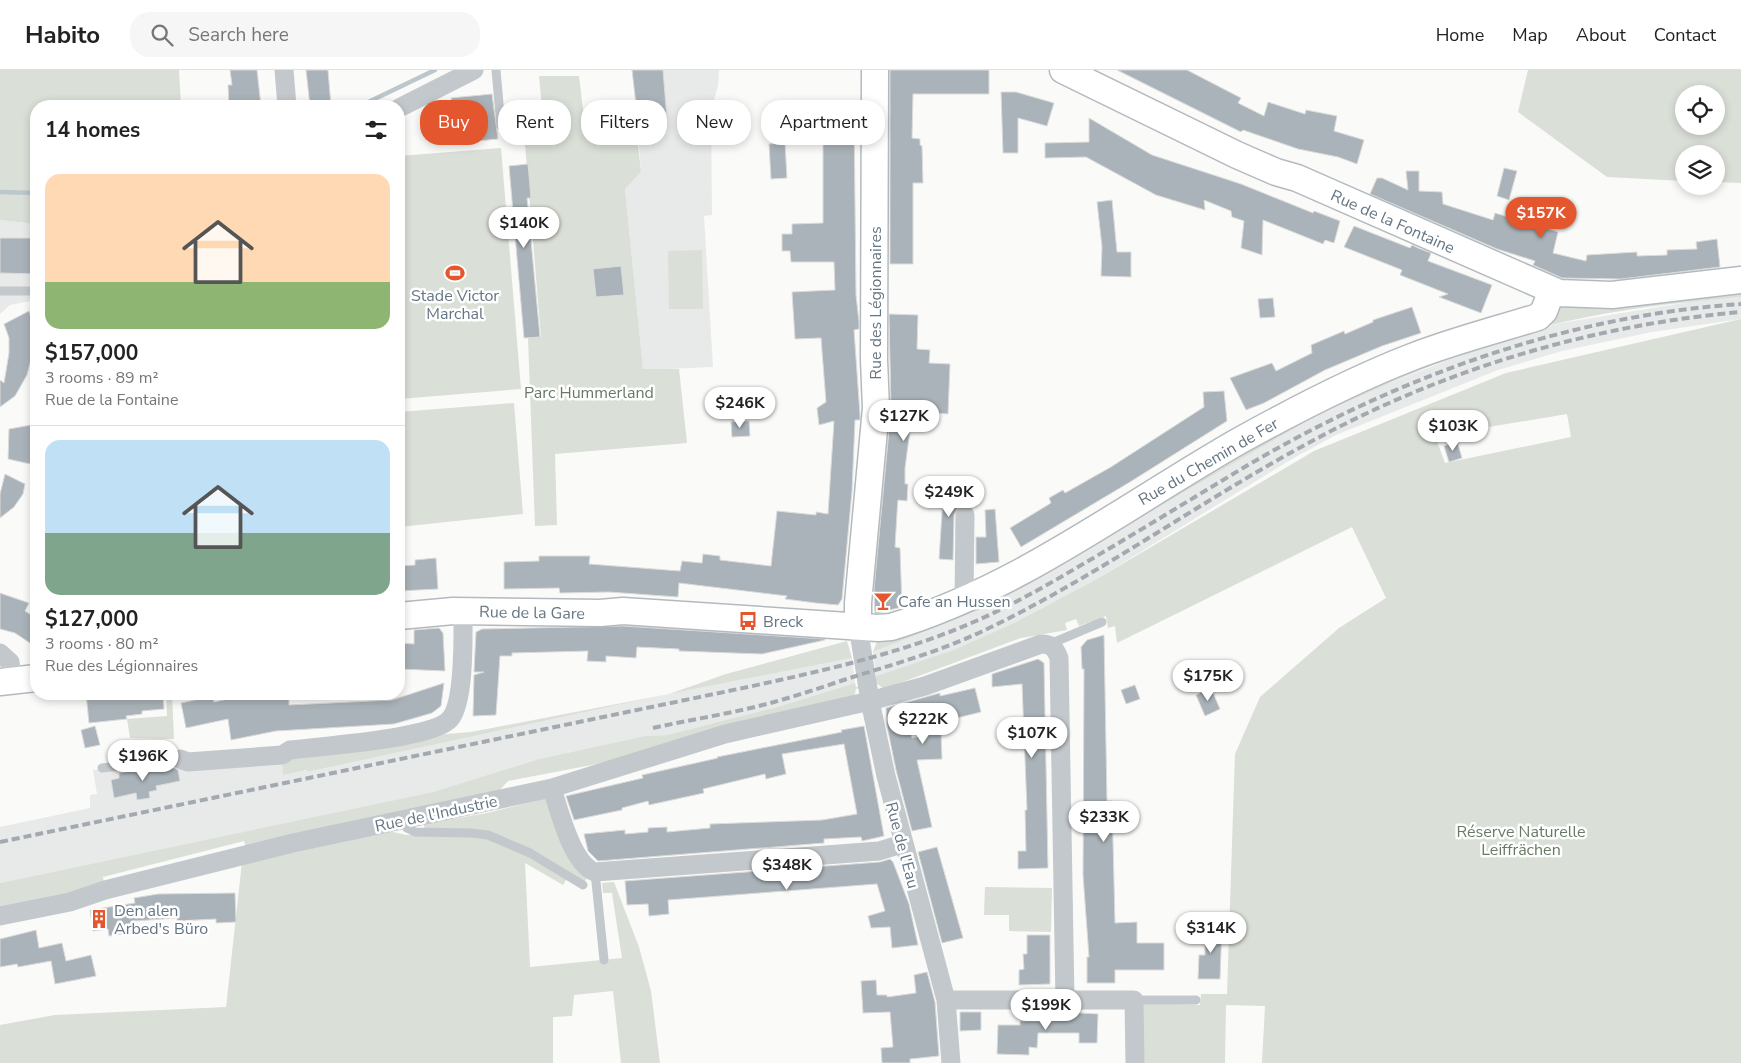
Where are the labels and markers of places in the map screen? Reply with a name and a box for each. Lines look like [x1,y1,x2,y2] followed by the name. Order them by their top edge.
[1506,196,1576,239] pin: $157K
[489,206,559,249] pin: $140K
[444,262,466,284] sports icon: Stade Victor Marchal
[411,285,499,325] place label: Stade Victor Marchal
[705,386,775,429] pin: $246K
[869,400,939,442] pin: $127K
[1418,410,1488,452] pin: $103K
[914,476,984,518] pin: $249K
[872,590,894,612] bar icon: Cafe an Hussen
[898,591,1011,613] place label: Cafe an Hussen
[737,610,759,632] bus stop icon: Breck
[763,611,804,633] place label: Breck
[1173,660,1243,702] pin: $175K
[888,702,958,745] pin: $222K
[997,716,1067,759] pin: $107K
[108,740,178,782] pin: $196K
[1069,800,1139,843] pin: $233K
[752,848,822,891] pin: $348K
[114,900,208,940] place label: Den alen Arbed's Büro
[88,908,110,930] building icon: Den alen Arbed's Büro
[1176,912,1246,954] pin: $314K
[1011,988,1081,1031] pin: $199K

